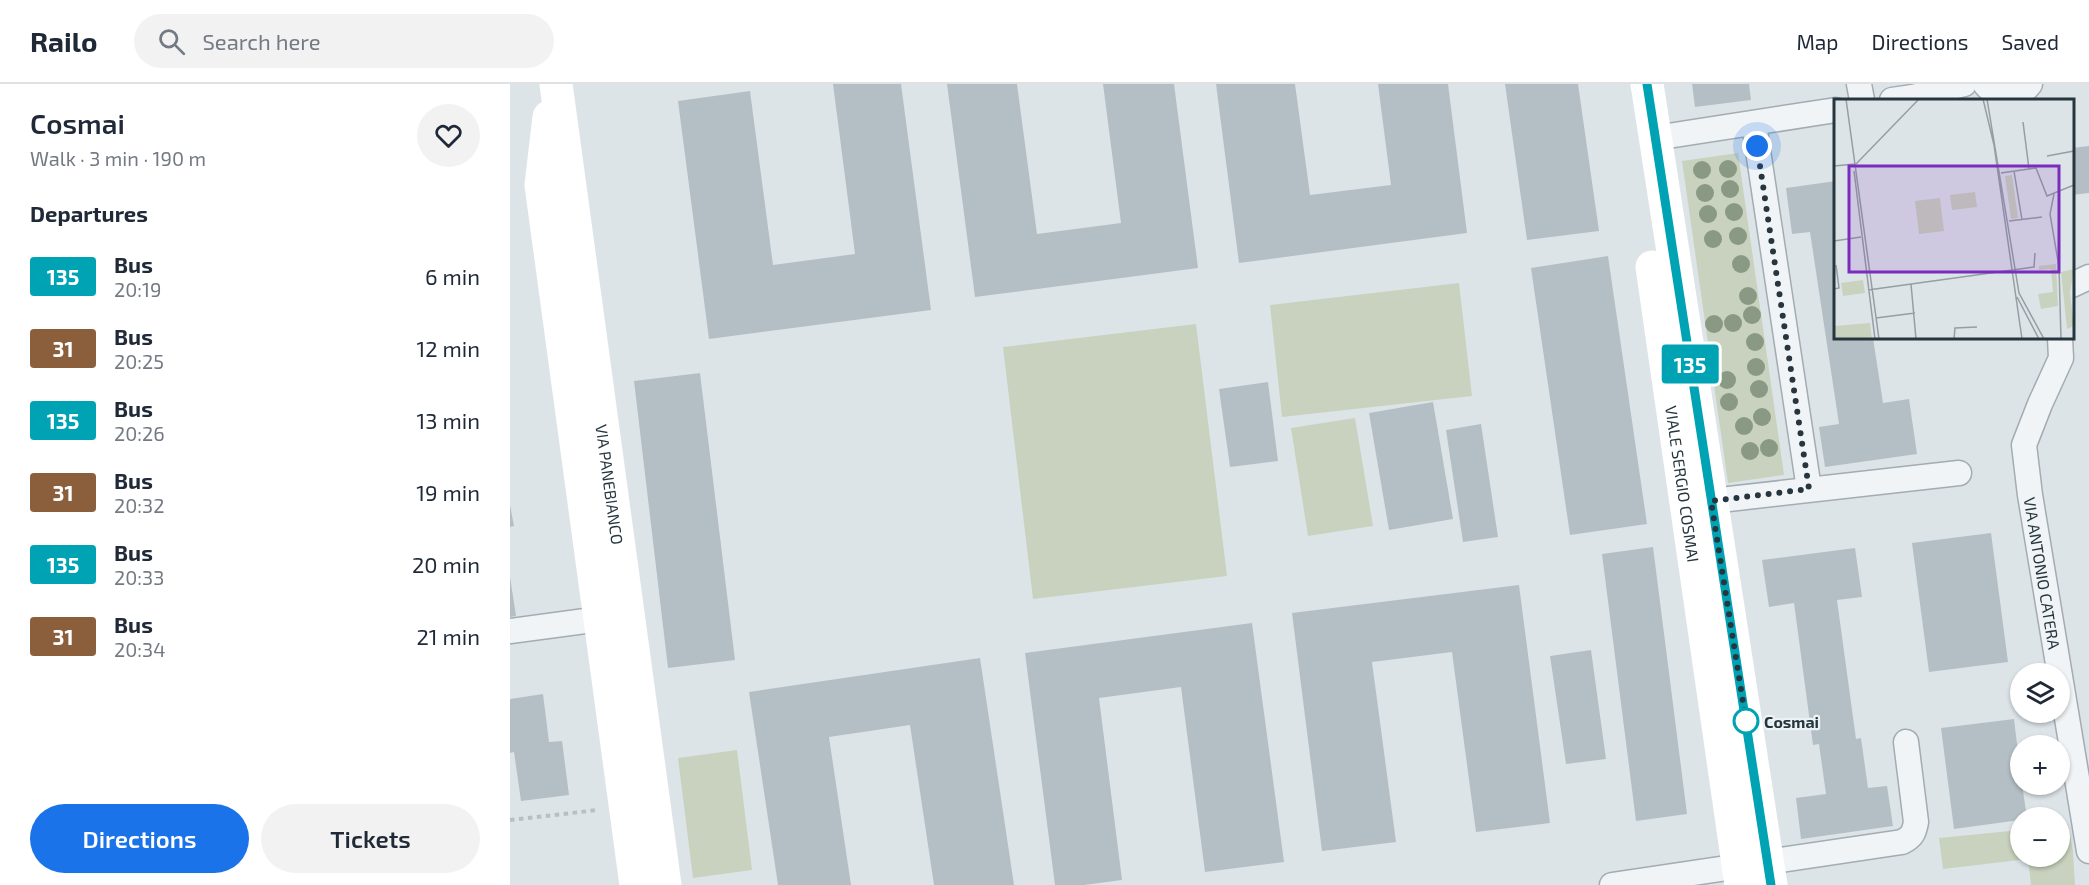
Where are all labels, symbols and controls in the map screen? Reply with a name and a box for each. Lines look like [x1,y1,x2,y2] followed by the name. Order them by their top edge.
[134,14,554,68] search box
[30,24,98,58] text: Railo
[155,25,188,58] icon: search
[203,28,321,54] text: Search here
[1796,29,1839,54] text: Map
[1872,29,1968,54] text: Directions
[2001,29,2059,54] text: Saved
[1834,99,2074,339] inset map
[417,104,480,167] button: heart
[30,106,125,140] text: Cosmai
[1742,131,1772,161] your location
[30,146,206,170] text: Walk · 3 min · 190 m
[30,200,148,226] text: Departures
[114,251,153,277] text: Bus
[425,263,480,289] text: 6 min
[47,264,79,289] text: 135
[114,277,161,301] text: 20:19
[114,323,153,349] text: Bus
[416,335,480,361] text: 12 min
[53,336,73,361] text: 31
[1656,344,1724,384] line badge: 135
[114,349,164,373] text: 20:25
[1674,352,1706,377] text: 135
[114,395,153,421] text: Bus
[1663,404,1704,563] street label: VIALE SERGIO COSMAI
[417,407,480,433] text: 13 min
[47,408,79,433] text: 135
[114,421,165,445] text: 20:26
[593,423,628,546] street label: VIA PANEBIANCO
[114,467,153,493] text: Bus
[416,479,480,505] text: 19 min
[53,480,73,505] text: 31
[114,493,164,517] text: 20:32
[2021,496,2065,650] street label: VIA ANTONIO CATERA
[114,539,153,565] text: Bus
[412,551,480,577] text: 20 min
[47,552,79,577] text: 135
[114,565,164,589] text: 20:33
[114,611,153,637] text: Bus
[416,623,480,649] text: 21 min
[53,624,73,649] text: 31
[114,637,165,661] text: 20:34
[2010,663,2070,867] map controls
[2010,663,2070,723] button: layers
[1733,708,1759,734] marker: Cosmai
[1764,712,1819,731] place label: Cosmai
[2010,735,2070,795] button: +
[30,804,249,873] button: Directions
[261,804,480,873] button: Tickets
[2010,807,2070,867] button: −

